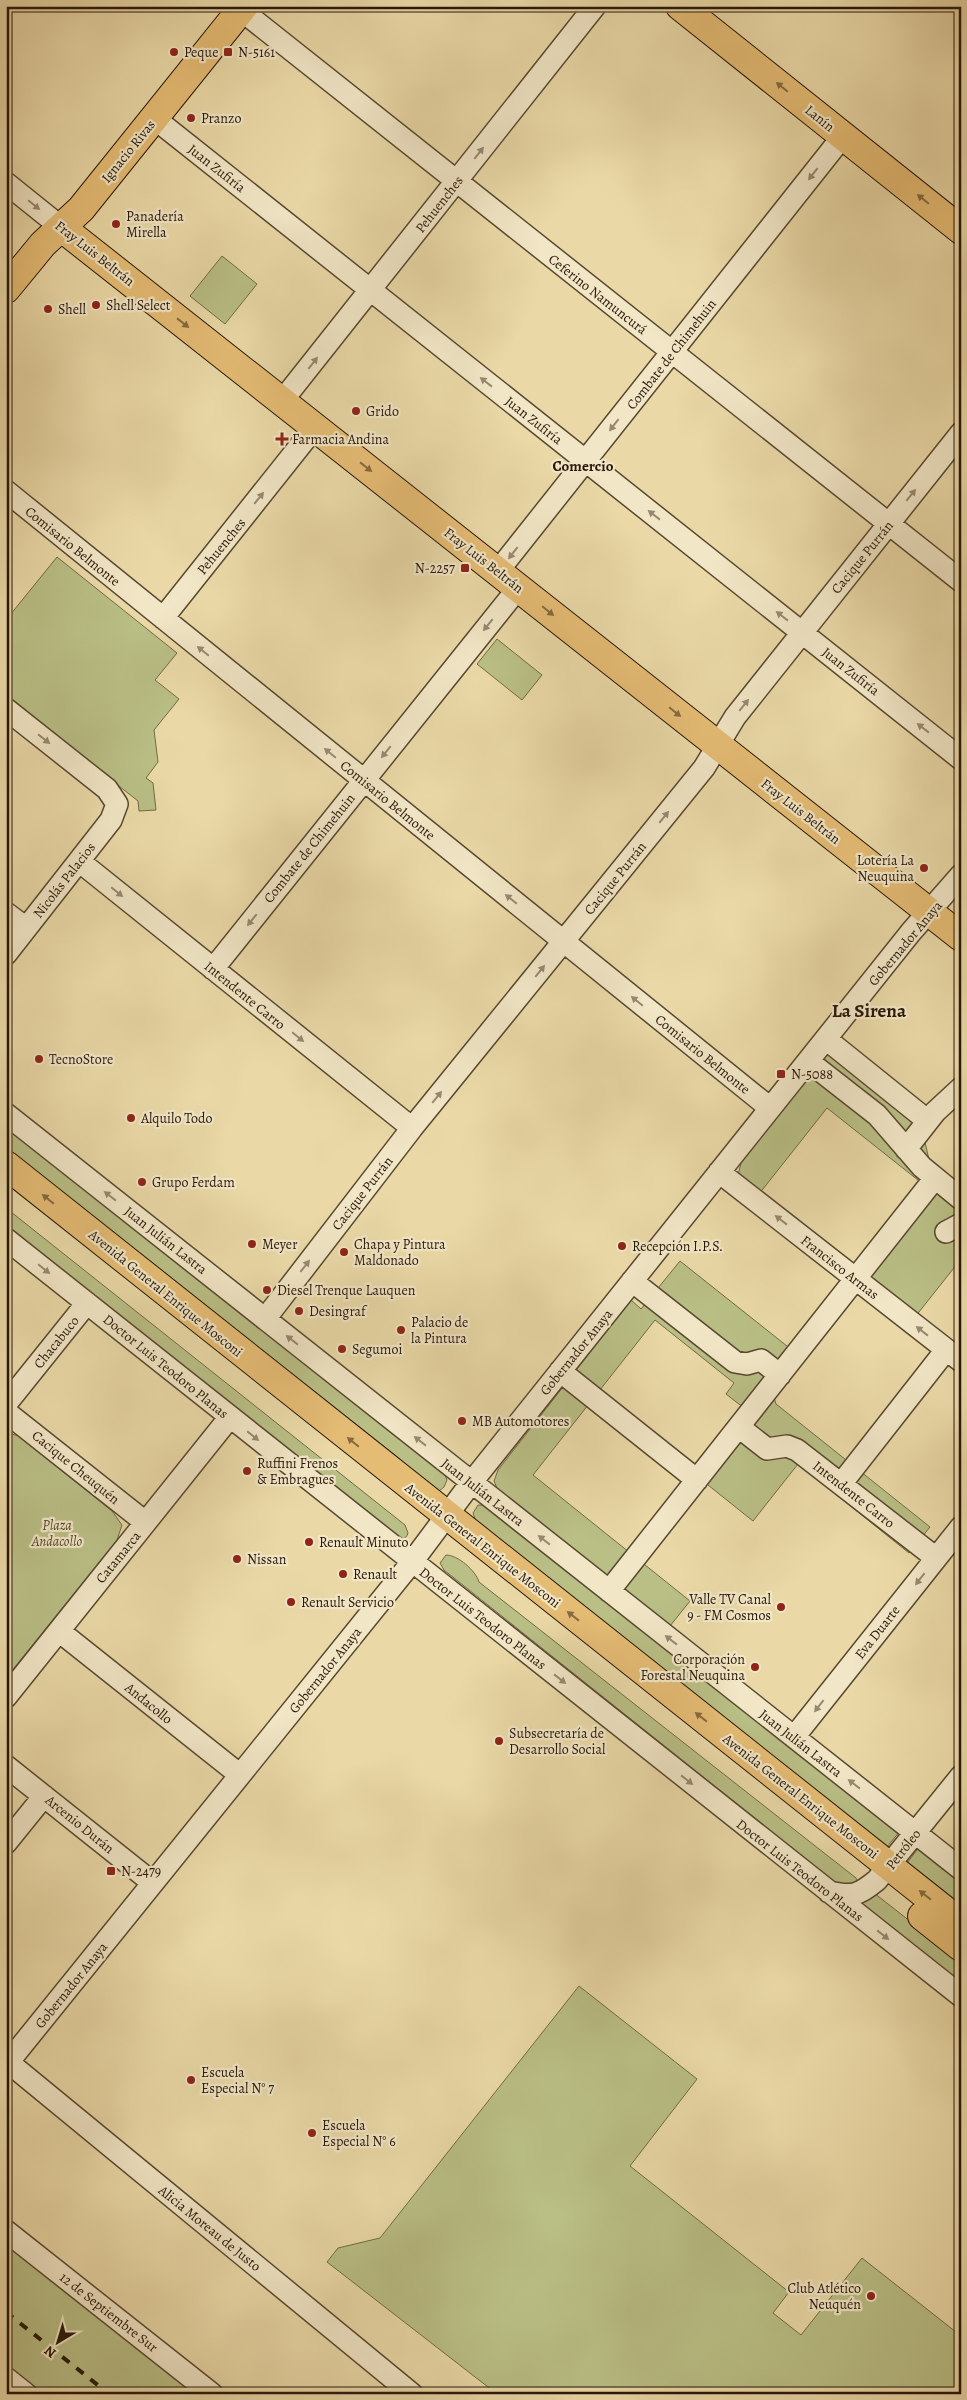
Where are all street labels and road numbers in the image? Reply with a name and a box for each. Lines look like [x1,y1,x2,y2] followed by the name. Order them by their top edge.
[801,101,839,136] street label: Lanín
[97,116,160,187] street label: Ignacio Rivas
[184,140,250,197] street label: Juan Zufiría
[411,172,468,237] street label: Pehuenches
[51,216,139,291] street label: Fray Luis Beltrán
[544,250,651,339] street label: Ceferino Namuncurá
[622,295,721,414] street label: Combate de Chimehuin
[501,392,567,449] street label: Juan Zufiría
[21,502,124,591] street label: Comisario Belmonte
[193,514,250,579] street label: Pehuenches
[827,516,898,598] street label: Cacique Purrán
[440,523,528,598] street label: Fray Luis Beltrán
[818,643,884,700] street label: Juan Zufiría
[336,756,439,845] street label: Comisario Belmonte
[757,774,845,849] street label: Fray Luis Beltrán
[259,789,360,907] street label: Combate de Chimehuin
[580,837,651,919] street label: Cacique Purrán
[29,838,100,922] street label: Nicolás Palacios
[864,896,947,990] street label: Gobernador Anaya
[200,957,289,1034] street label: Intendente Carro
[651,1010,754,1099] street label: Comisario Belmonte
[327,1152,398,1234] street label: Cacique Purrán
[120,1202,211,1279] street label: Juan Julián Lastra
[84,1225,247,1362] street label: Avenida General Enrique Mosconi
[797,1231,883,1304] street label: Francisco Armas
[536,1305,617,1399] street label: Gobernador Anaya
[99,1310,232,1423] street label: Doctor Luis Teodoro Planas
[29,1312,83,1373] street label: Chacabuco
[28,1426,124,1509] street label: Cacique Cheuquén
[437,1454,528,1531] street label: Juan Julián Lastra
[809,1456,899,1532] street label: Intendente Carro
[400,1478,565,1612] street label: Avenida General Enrique Mosconi
[91,1527,146,1587] street label: Catamarca
[415,1563,550,1674] street label: Doctor Luis Teodoro Planas
[850,1601,904,1663] street label: Eva Duarte
[285,1623,366,1717] street label: Gobernador Anaya
[120,1678,176,1728] street label: Andacollo
[755,1705,846,1782] street label: Juan Julián Lastra
[718,1729,883,1863] street label: Avenida General Enrique Mosconi
[41,1790,118,1858] street label: Arcenio Durán
[732,1815,867,1926] street label: Doctor Luis Teodoro Planas
[881,1825,925,1874] street label: Petróleo
[31,1938,112,2032] street label: Gobernador Anaya
[154,2180,265,2276] street label: Alicia Moreau de Justo
[56,2268,162,2357] street label: 12 de Septiembre Sur

